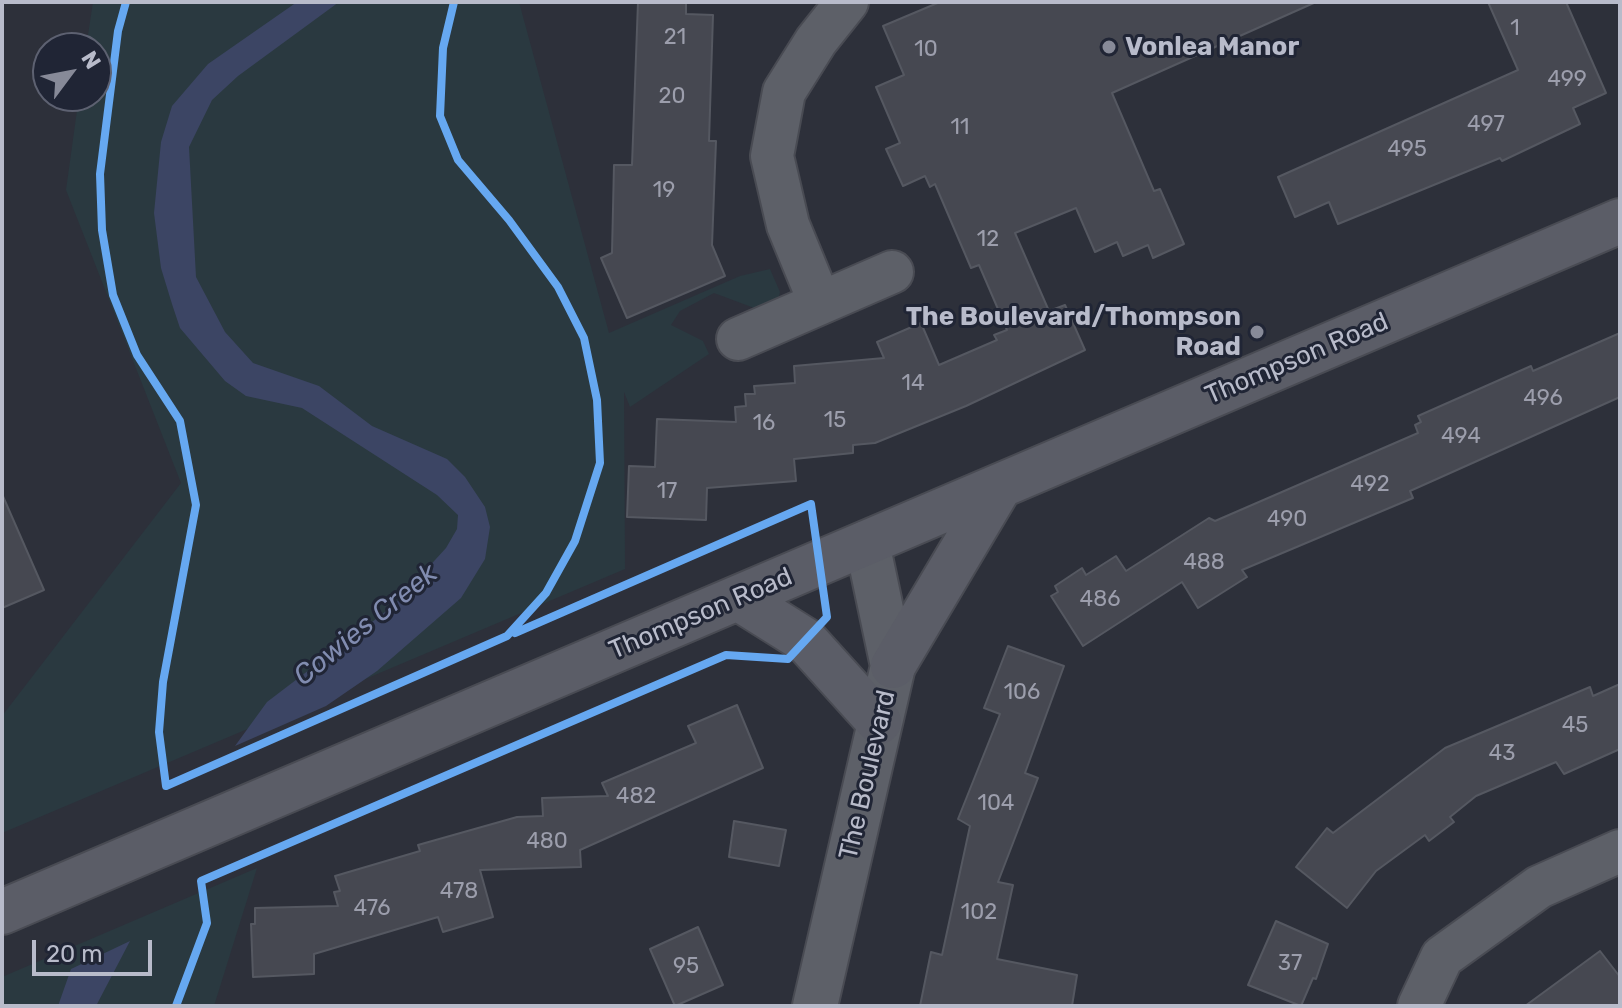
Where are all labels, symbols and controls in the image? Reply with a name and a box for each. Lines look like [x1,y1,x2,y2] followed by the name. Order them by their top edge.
[1510,16,1520,42] house number: 1
[664,25,686,51] house number: 21
[1125,31,1299,63] place label: Vonlea Manor
[32,32,112,112] north arrow
[914,37,938,63] house number: 10
[1100,38,1118,56] marker: Vonlea Manor
[75,46,107,74] text: N
[1547,67,1587,93] house number: 499
[659,84,685,110] house number: 20
[1467,112,1505,138] house number: 497
[951,115,969,141] house number: 11
[1387,137,1427,163] house number: 495
[653,178,675,204] house number: 19
[977,227,999,253] house number: 12
[906,301,1241,362] place label: The Boulevard/Thompson Road
[1201,306,1393,412] street label: Thompson Road
[1248,323,1266,341] marker: The Boulevard/Thompson Road
[901,371,925,397] house number: 14
[1523,386,1563,412] house number: 496
[824,408,846,434] house number: 15
[753,411,775,437] house number: 16
[1441,424,1481,450] house number: 494
[1350,472,1390,498] house number: 492
[657,479,677,505] house number: 17
[1267,507,1307,533] house number: 490
[1183,550,1225,576] house number: 488
[287,557,445,693] water label: Cowies Creek
[605,561,797,667] street label: Thompson Road
[1080,587,1120,613] house number: 486
[1004,680,1040,706] house number: 106
[833,687,903,863] street label: The Boulevard
[1562,713,1588,739] house number: 45
[1489,741,1515,767] house number: 43
[616,784,656,810] house number: 482
[977,791,1015,817] house number: 104
[526,829,568,855] house number: 480
[440,879,478,905] house number: 478
[353,896,391,922] house number: 476
[961,900,997,926] house number: 102
[36,924,156,974] scale bar
[46,940,103,968] text: 20 m
[1278,951,1302,977] house number: 37
[673,954,699,980] house number: 95

